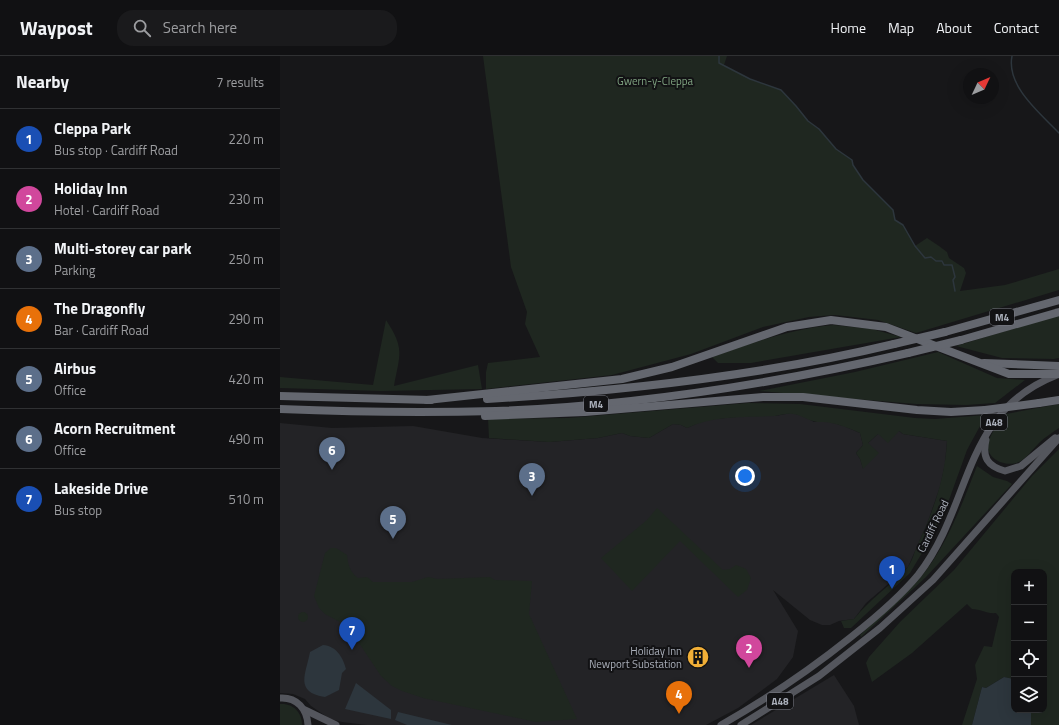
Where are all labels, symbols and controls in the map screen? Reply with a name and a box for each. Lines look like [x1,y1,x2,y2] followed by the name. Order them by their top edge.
[117,10,397,46] search box
[20,13,93,42] text: Waypost
[163,16,237,39] text: Search here
[131,17,153,39] icon: search
[831,17,866,38] text: Home
[888,17,914,38] text: Map
[936,17,972,38] text: About
[994,17,1039,38] text: Contact
[963,68,999,104] north arrow
[16,69,69,95] text: Nearby
[216,72,264,92] text: 7 results
[617,73,694,89] park label: Gwern-y-Cleppa
[54,117,131,140] text: Cleppa Park
[25,129,33,149] text: 1
[228,129,264,149] text: 220 m
[54,140,178,160] text: Bus stop · Cardiff Road
[54,177,127,200] text: Holiday Inn
[25,189,33,209] text: 2
[228,189,264,209] text: 230 m
[54,200,159,220] text: Hotel · Cardiff Road
[54,237,191,260] text: Multi-storey car park
[25,249,33,269] text: 3
[228,249,264,269] text: 250 m
[54,260,95,280] text: Parking
[54,297,145,320] text: The Dragonfly
[25,309,33,329] text: 4
[228,309,264,329] text: 290 m
[990,309,1014,325] road number: M4
[54,320,149,340] text: Bar · Cardiff Road
[54,357,96,380] text: Airbus
[25,369,33,389] text: 5
[228,369,264,389] text: 420 m
[54,380,86,400] text: Office
[584,396,608,412] road number: M4
[981,414,1007,430] road number: A48
[54,417,175,440] text: Acorn Recruitment
[25,429,33,449] text: 6
[228,429,264,449] text: 490 m
[319,437,345,470] pin: 6
[54,440,86,460] text: Office
[519,463,545,496] pin: 3
[735,466,755,486] your location
[54,477,148,500] text: Lakeside Drive
[25,489,33,509] text: 7
[228,489,264,509] text: 510 m
[913,497,953,555] street label: Cardiff Road
[54,500,102,520] text: Bus stop
[380,506,406,539] pin: 5
[879,556,905,589] pin: 1
[1011,569,1047,713] map controls
[1011,569,1047,605] button: +
[1011,605,1047,641] button: −
[339,617,365,650] pin: 7
[736,635,762,668] pin: 2
[1011,641,1047,677] button: locate
[589,643,682,672] place label: Holiday Inn Newport Substation
[685,644,711,670] building icon: Holiday Inn Newport Substation
[1011,677,1047,713] button: layers
[666,681,692,714] pin: 4
[767,693,793,709] road number: A48

